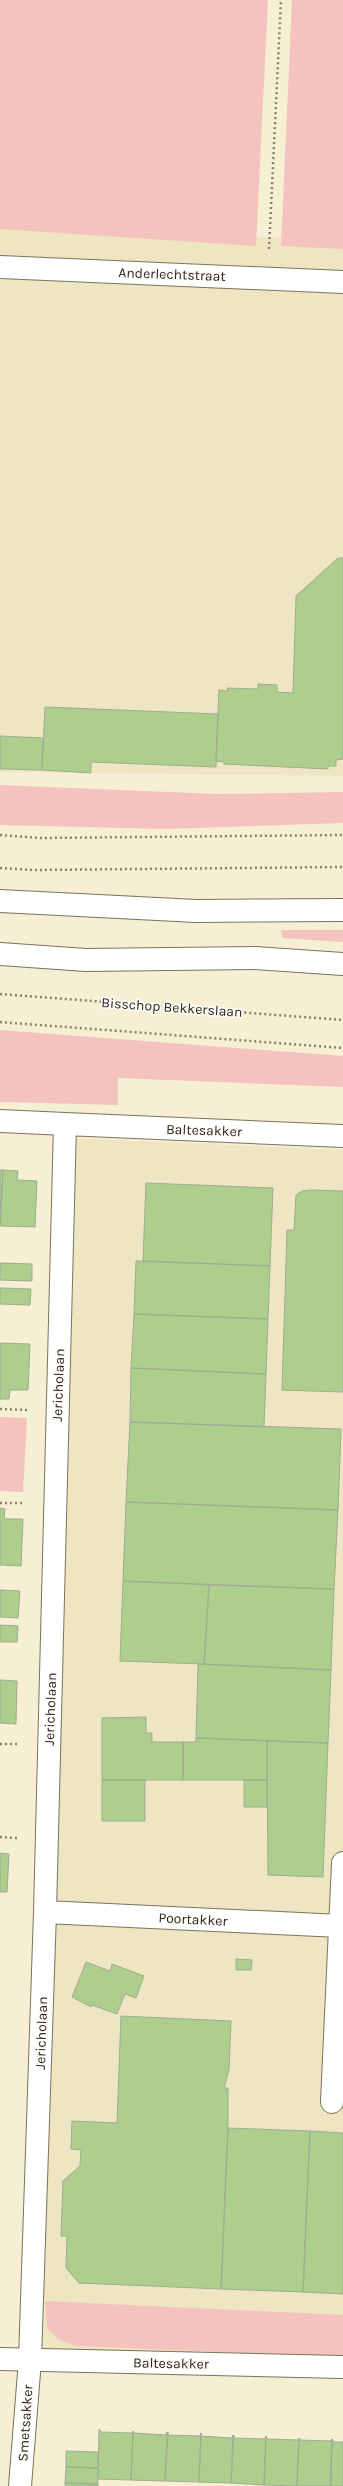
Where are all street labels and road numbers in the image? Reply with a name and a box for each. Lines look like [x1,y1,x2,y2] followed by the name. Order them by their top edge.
[118,264,226,285] street label: Anderlechtstraat
[101,994,243,1021] street label: Bisschop Bekkerslaan
[166,1121,243,1140] street label: Baltesakker
[49,1348,68,1422] street label: Jericholaan
[41,1672,60,1746] street label: Jericholaan
[158,1909,229,1930] street label: Poortakker
[32,1996,51,2070] street label: Jericholaan
[133,2354,210,2373] street label: Baltesakker
[14,2383,37,2462] street label: Smetsakker

